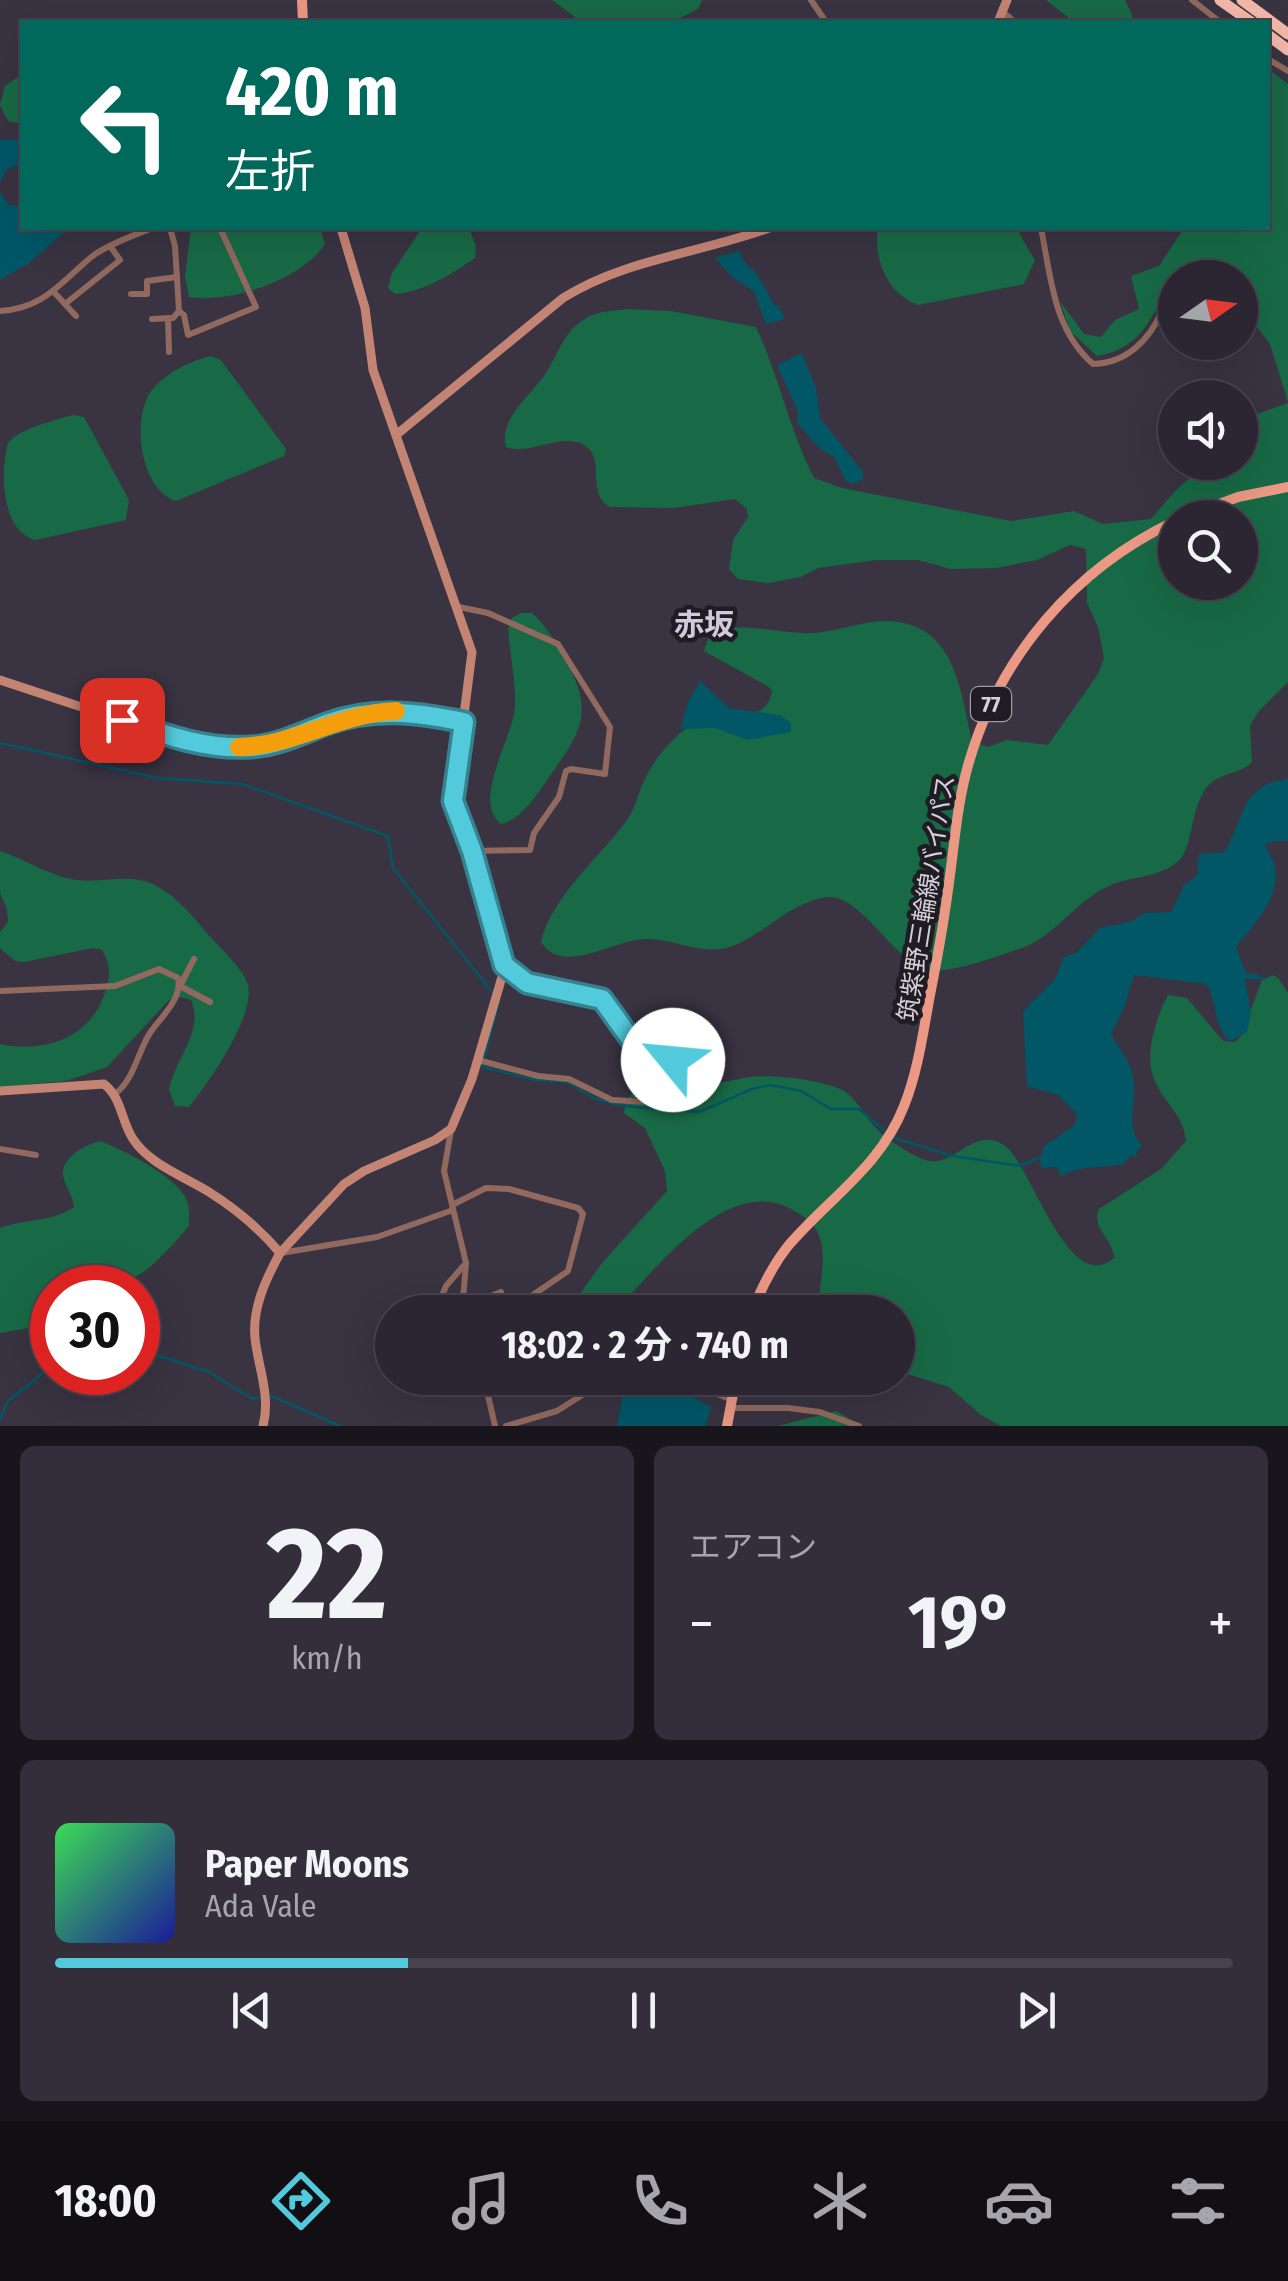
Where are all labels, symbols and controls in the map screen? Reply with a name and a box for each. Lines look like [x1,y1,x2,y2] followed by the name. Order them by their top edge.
[225,50,399,134] text: 420 m
[60,60,190,190] icon: left
[225,145,315,199] text: 左折
[1158,260,1258,360] north arrow
[1158,260,1258,600] map controls
[1158,380,1258,480] button: sound
[1158,500,1258,600] button: search
[674,607,734,643] district label: 赤坂
[80,678,165,763] pin
[971,687,1011,721] road number: 77
[95,693,150,748] icon: arrive
[893,773,961,1024] street label: 筑紫野三輪線バイパス
[621,1008,725,1112] position arrow
[30,1265,160,1395] speed limit sign: 30
[501,1322,789,1368] text: 18:02 · 2 分 · 740 m
[267,1496,387,1652] text: 22
[689,1528,817,1566] text: エアコン
[908,1578,1014,1668] text: 19°
[689,1591,714,1657] text: −
[1208,1591,1233,1657] text: +
[291,1639,363,1677] text: km/h
[205,1841,409,1887] text: Paper Moons
[205,1887,317,1925] text: Ada Vale
[224,1983,279,2038] icon: previous
[616,1983,671,2038] icon: pause
[1009,1983,1064,2038] icon: next
[266,2166,336,2236] icon: directions
[446,2166,516,2236] icon: music
[625,2166,695,2236] icon: phone
[805,2166,875,2236] icon: climate
[984,2166,1054,2236] icon: car
[1163,2166,1233,2236] icon: filters
[55,2174,157,2228] text: 18:00

